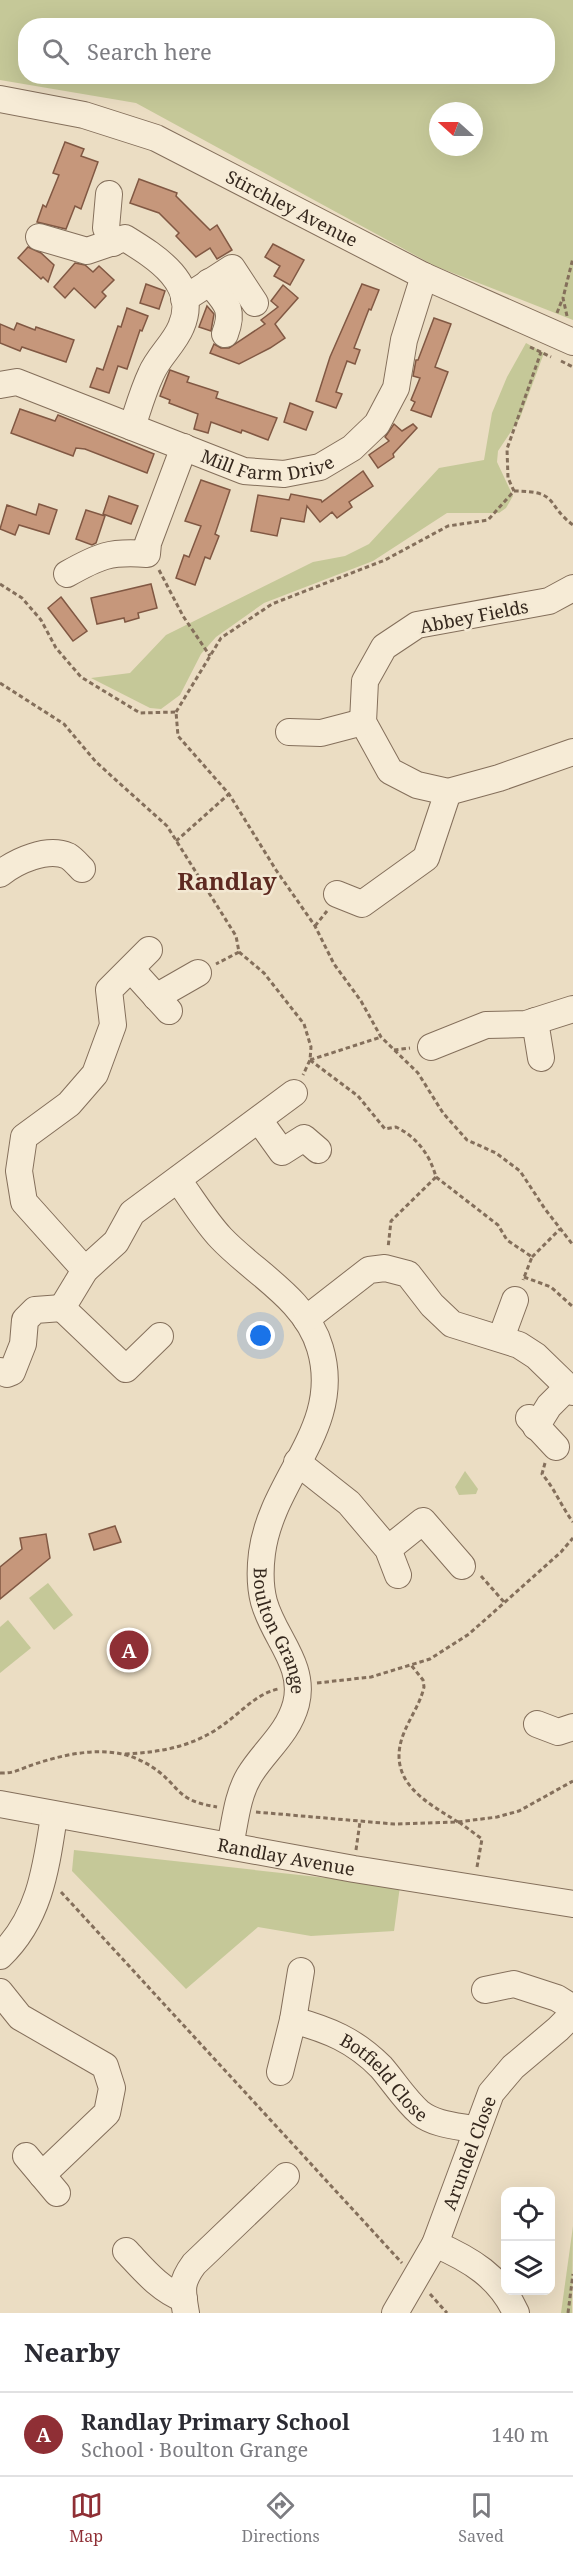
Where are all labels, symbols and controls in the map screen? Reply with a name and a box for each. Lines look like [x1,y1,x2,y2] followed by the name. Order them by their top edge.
[18,18,555,84] search box
[39,35,72,68] icon: search
[87,36,212,66] text: Search here
[429,102,483,156] north arrow
[222,164,362,252] street label: Stirchley Avenue
[198,443,338,486] street label: Mill Farm Drive
[418,594,530,638] street label: Abbey Fields
[177,864,277,897] district label: Randlay
[246,1321,275,1350] your location
[249,1567,310,1694] street label: Boulton Grange
[110,1628,148,1672] pin: A
[216,1832,357,1881] street label: Randlay Avenue
[336,2027,433,2127] street label: Botfield Close
[437,2092,501,2213] street label: Arundel Close
[501,2187,555,2295] map controls
[501,2187,555,2241] button: locate
[501,2241,555,2295] button: layers
[24,2334,120,2370] text: Nearby
[81,2406,350,2436] text: Randlay Primary School
[36,2421,51,2448] text: A
[491,2421,549,2448] text: 140 m
[81,2436,308,2463] text: School · Boulton Grange
[69,2489,103,2547] tab: Map
[242,2489,320,2547] tab: Directions
[458,2489,504,2547] tab: Saved

